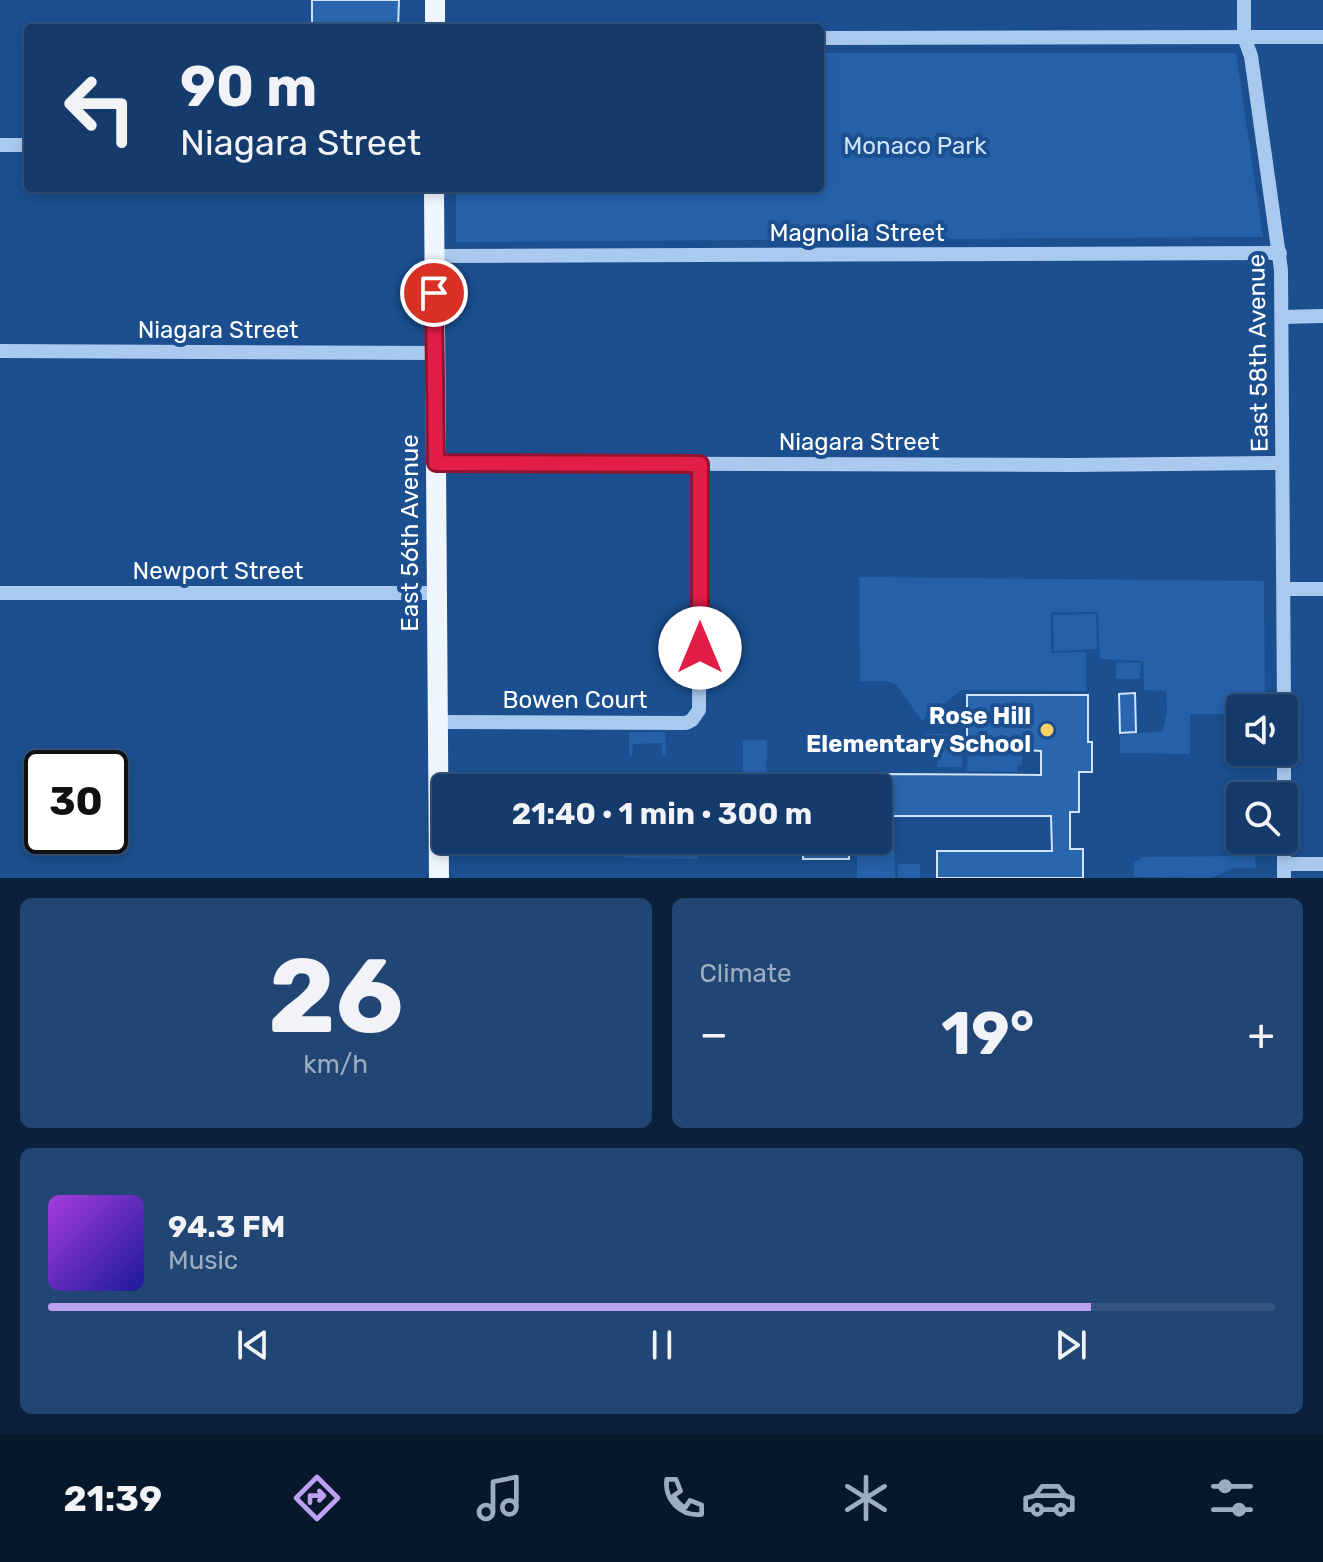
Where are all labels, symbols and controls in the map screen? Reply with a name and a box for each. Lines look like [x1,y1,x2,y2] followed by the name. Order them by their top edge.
[180,54,317,120] text: 90 m
[48,56,152,160] icon: left
[180,121,421,164] text: Niagara Street
[843,132,987,160] park label: Monaco Park
[769,219,945,247] street label: Magnolia Street
[1242,254,1274,452] street label: East 58th Avenue
[400,259,468,327] pin
[412,271,456,315] icon: arrive
[138,316,298,344] street label: Niagara Street
[779,428,939,456] street label: Niagara Street
[396,434,424,632] street label: East 56th Avenue
[133,557,303,585] street label: Newport Street
[658,606,742,690] position arrow
[503,686,647,714] street label: Bowen Court
[1226,694,1298,854] map controls
[1226,694,1298,766] button: sound
[806,702,1031,758] place label: Rose Hill Elementary School
[1038,721,1056,739] marker: Rose Hill Elementary School
[24,750,128,854] speed limit sign: 30
[1226,782,1298,854] button: search
[512,796,812,832] text: 21:40 · 1 min · 300 m
[268,935,403,1058] text: 26
[700,958,792,989] text: Climate
[941,998,1034,1069] text: 19°
[700,1008,728,1060] text: −
[1248,1008,1275,1060] text: +
[303,1049,368,1080] text: km/h
[168,1209,285,1245] text: 94.3 FM
[168,1245,238,1276] text: Music
[231,1323,275,1367] icon: previous
[640,1323,684,1367] icon: pause
[1049,1323,1093,1367] icon: next
[289,1470,345,1526] icon: directions
[472,1470,528,1526] icon: music
[655,1470,711,1526] icon: phone
[838,1470,894,1526] icon: climate
[1021,1470,1077,1526] icon: car
[1204,1470,1260,1526] icon: filters
[63,1477,162,1520] text: 21:39

